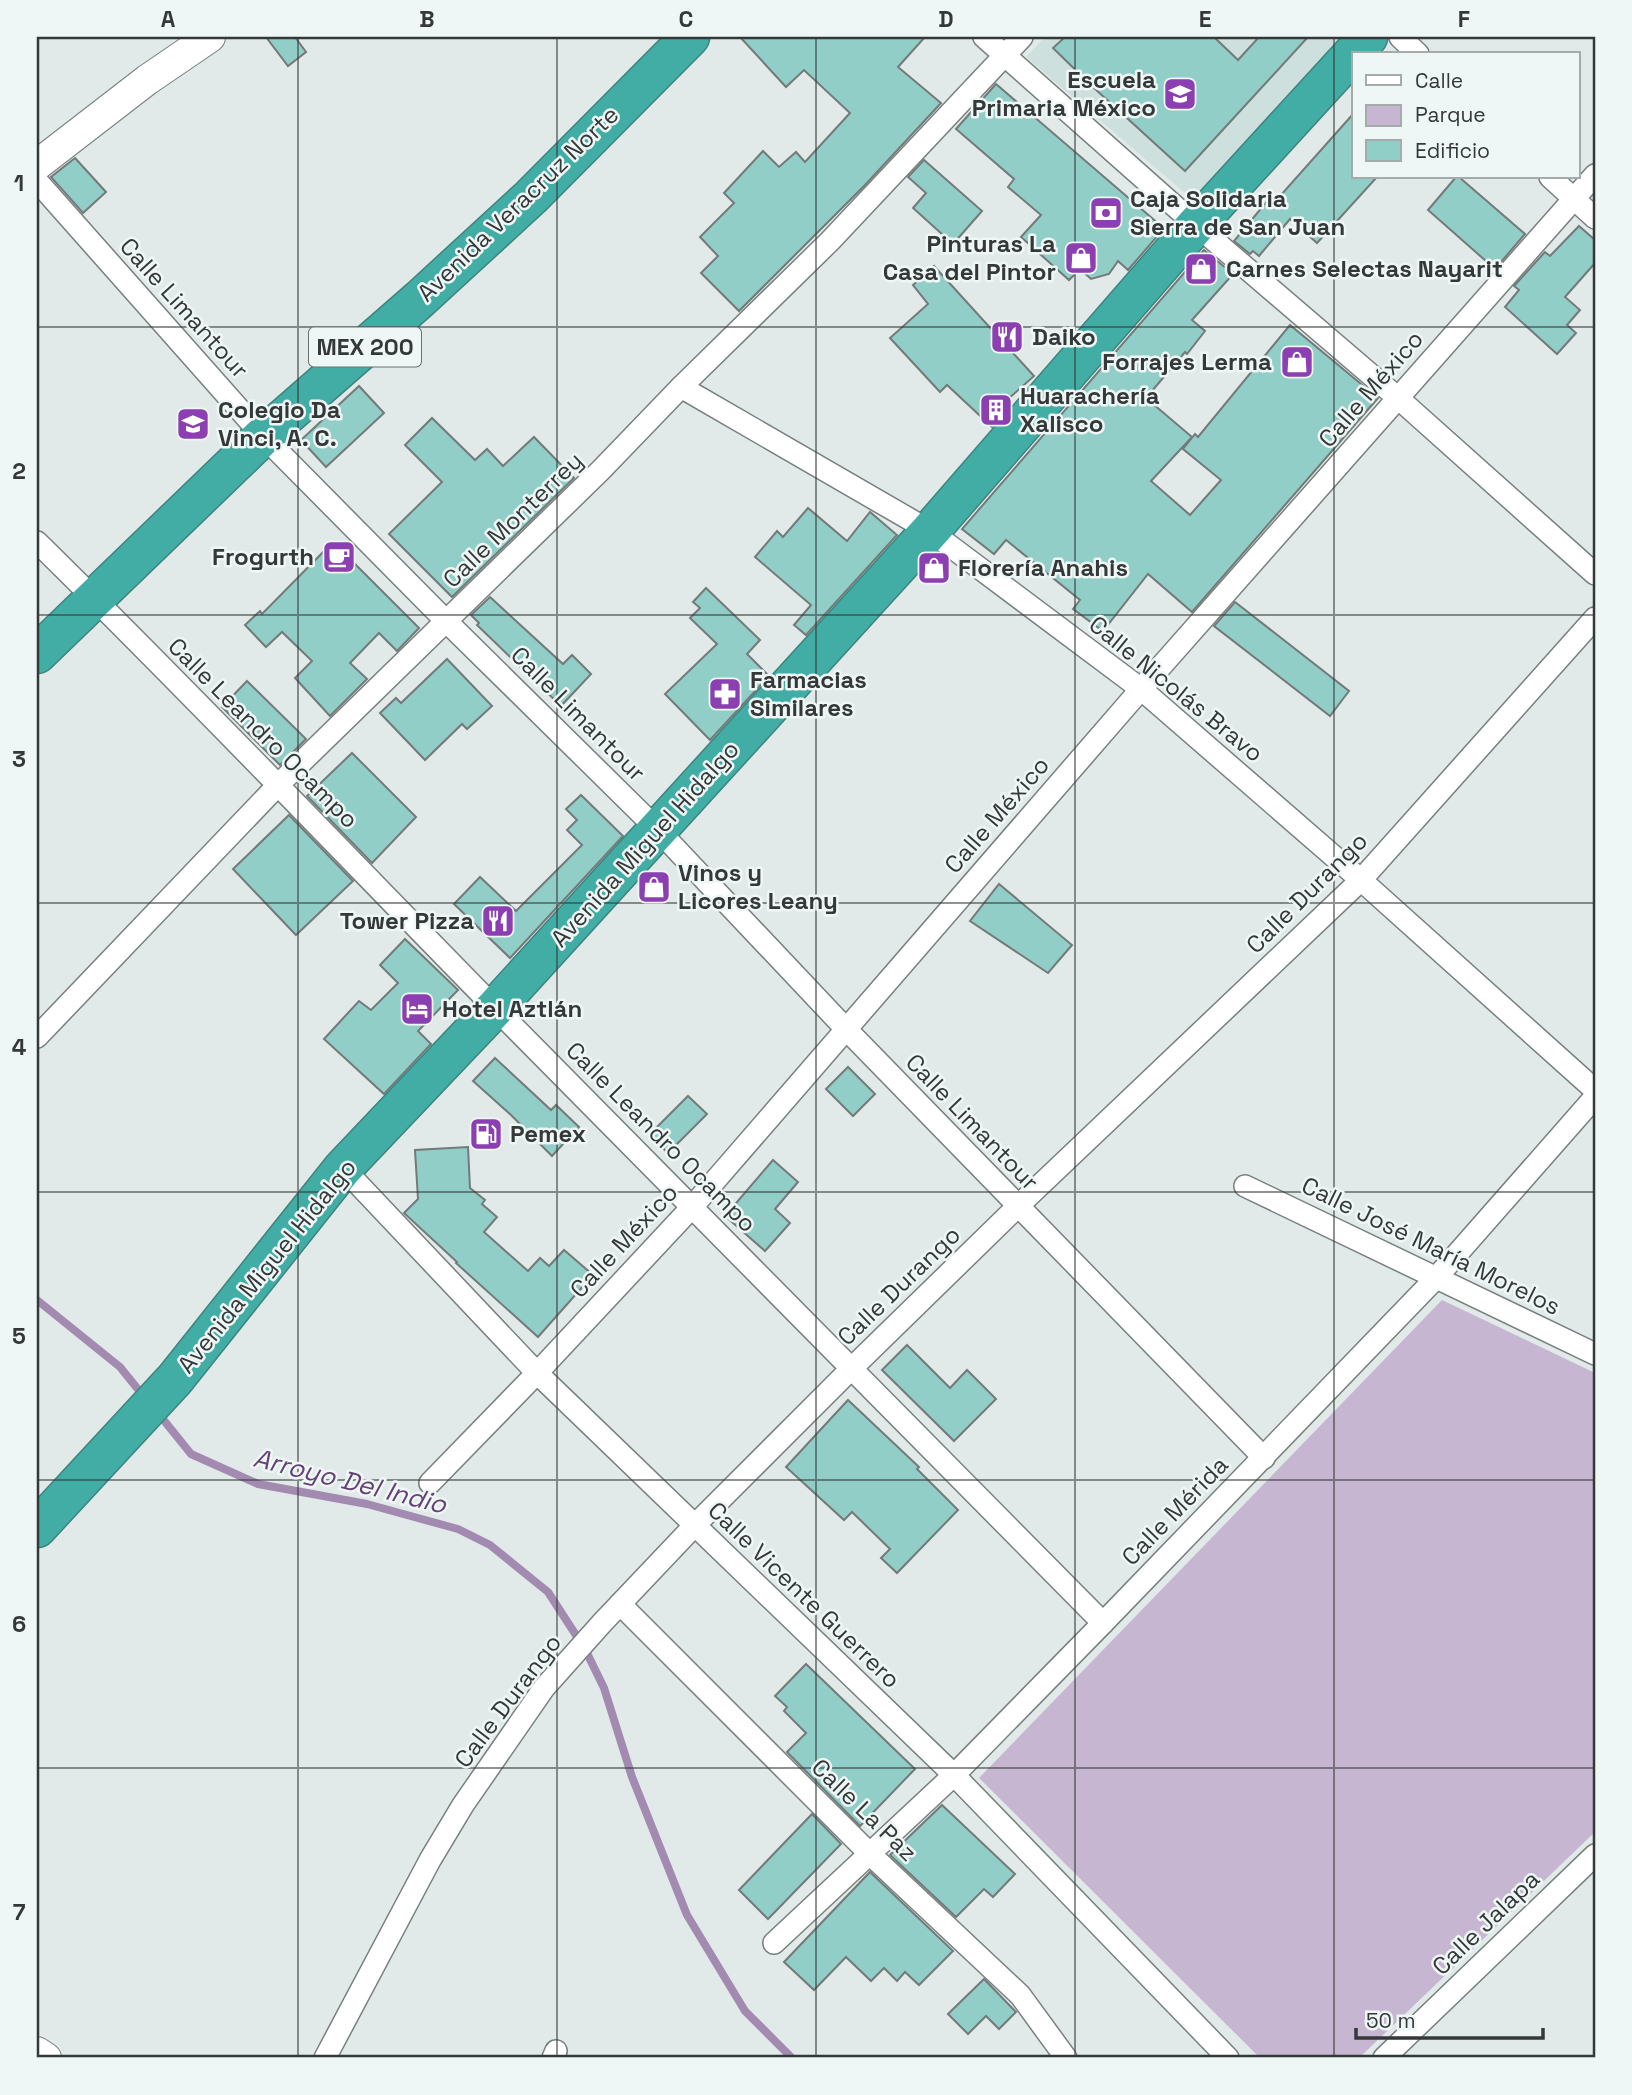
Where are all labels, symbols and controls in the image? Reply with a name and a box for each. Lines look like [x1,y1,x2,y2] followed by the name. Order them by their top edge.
[161,4,176,34] text: A
[419,4,435,34] text: B
[679,4,693,34] text: C
[938,4,954,34] text: D
[1199,4,1211,34] text: E
[1458,4,1470,34] text: F
[1352,52,1580,178] legend
[972,64,1156,123] place label: Escuela Primaria México
[1415,67,1463,94] text: Calle
[1161,75,1199,113] school or university icon: Escuela Primaria México
[410,99,625,308] street label: Avenida Veracruz Norte
[1415,101,1486,128] text: Parque
[1415,137,1490,164] text: Edificio
[14,168,24,198] text: 1
[1130,183,1345,242] place label: Caja Solidaria Sierra de San Juan
[1087,194,1125,232] bank icon: Caja Solidaria Sierra de San Juan
[883,228,1056,287] place label: Pinturas La Casa del Pintor
[113,231,256,384] street label: Calle Limantour
[1062,239,1100,277] shop icon: Pinturas La Casa del Pintor
[1182,250,1220,288] shop icon: Carnes Selectas Nayarit
[1226,253,1503,284] place label: Carnes Selectas Nayarit
[988,318,1026,356] restaurant icon: Daiko
[1032,321,1096,352] place label: Daiko
[1311,324,1430,453] street label: Calle México
[309,328,421,366] road number: MEX 200
[1278,343,1316,381] shop icon: Forrajes Lerma
[1102,346,1272,377] place label: Forrajes Lerma
[1020,380,1160,439] place label: Huarachería Xalisco
[977,391,1015,429] building icon: Huarachería Xalisco
[218,394,341,453] place label: Colegio Da Vinci, A. C.
[174,405,212,443] school or university icon: Colegio Da Vinci, A. C.
[436,445,589,594] street label: Calle Monterrey
[12,456,26,486] text: 2
[320,538,358,576] cafe icon: Frogurth
[212,541,314,572] place label: Frogurth
[915,549,953,587] shop icon: Florería Anahis
[958,552,1128,583] place label: Florería Anahis
[1083,609,1270,769] street label: Calle Nicolás Bravo
[161,631,365,835] street label: Calle Leandro Ocampo
[504,640,652,788] street label: Calle Limantour
[750,664,867,723] place label: Farmacias Similares
[706,675,744,713] pharmacy icon: Farmacias Similares
[544,734,746,953] street label: Avenida Miguel Hidalgo
[12,744,26,774] text: 3
[937,750,1056,879] street label: Calle México
[1239,825,1374,960] street label: Calle Durango
[678,857,838,916] place label: Vinos y Licores Leany
[635,868,673,906] shop icon: Vinos y Licores Leany
[479,902,517,940] restaurant icon: Tower Pizza
[340,905,474,936] place label: Tower Pizza
[398,990,436,1028] hotel icon: Hotel Aztlán
[442,993,582,1024] place label: Hotel Aztlán
[12,1032,27,1062] text: 4
[559,1035,763,1239] street label: Calle Leandro Ocampo
[899,1047,1045,1197] street label: Calle Limantour
[467,1115,505,1153] fuel station icon: Pemex
[510,1118,586,1149] place label: Pemex
[170,1152,363,1379] street label: Avenida Miguel Hidalgo
[1297,1169,1566,1322] street label: Calle José María Morelos
[563,1177,684,1304] street label: Calle México
[831,1219,967,1352] street label: Calle Durango
[12,1321,26,1351] text: 5
[250,1441,451,1522] water label: Arroyo Del Indio
[1115,1449,1235,1572] street label: Calle Mérida
[702,1495,907,1695] street label: Calle Vicente Guerrero
[12,1609,26,1639] text: 6
[447,1628,568,1774] street label: Calle Durango
[805,1752,924,1868] street label: Calle La Paz
[1425,1864,1546,1982] street label: Calle Jalapa
[13,1897,26,1927] text: 7
[1356,1997,1543,2041] scale bar
[1366,2007,1416,2034] text: 50 m

